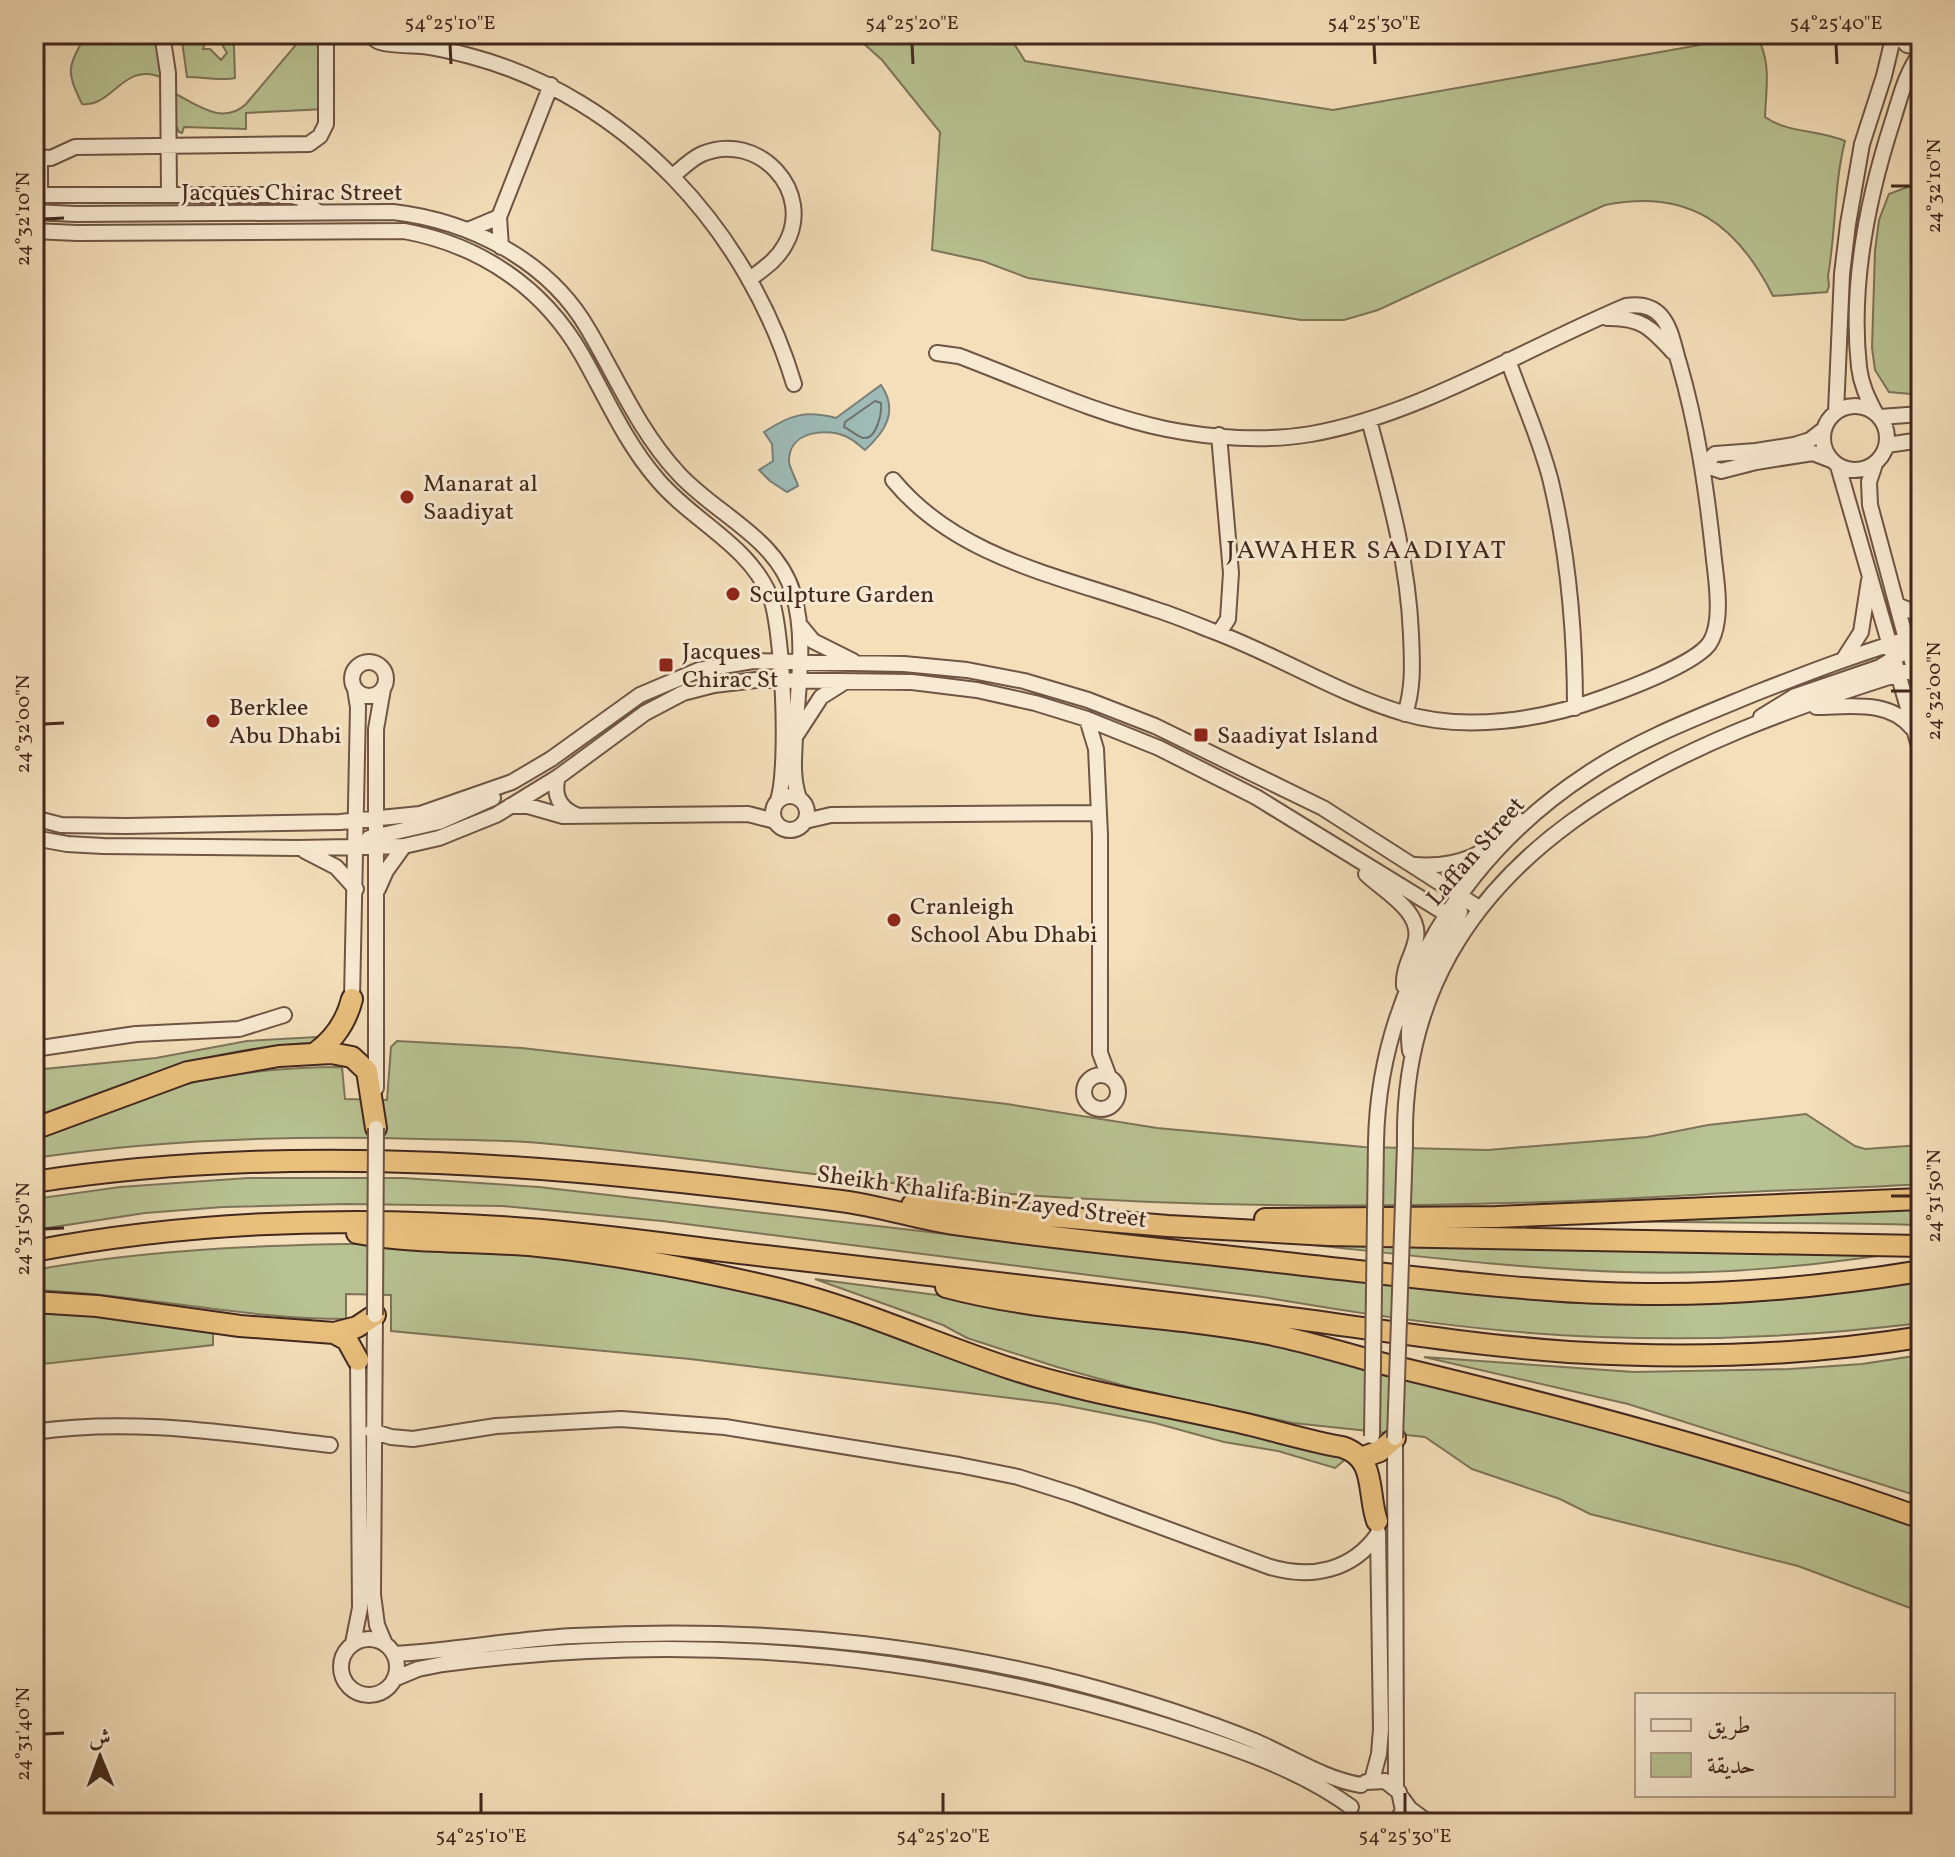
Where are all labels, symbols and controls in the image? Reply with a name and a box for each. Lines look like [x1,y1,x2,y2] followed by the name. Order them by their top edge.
[405,10,495,38] text: 54°25'10"E
[865,10,959,38] text: 54°25'20"E
[1328,10,1420,38] text: 54°25'30"E
[1790,10,1883,38] text: 54°25'40"E
[1921,139,1949,233] text: 24°32'10"N
[10,172,38,266] text: 24°32'10"N
[181,177,403,211] street label: Jacques Chirac Street
[423,468,538,530] place label: Manarat al Saadiyat
[398,488,416,506] marker: Manarat al Saadiyat
[1226,533,1508,569] district label: JAWAHER SAADIYAT
[749,579,934,613] place label: Sculpture Garden
[724,585,742,603] marker: Sculpture Garden
[682,636,778,698] place label: Jacques Chirac St
[1921,641,1949,740] text: 24°32'00"N
[657,656,675,674] marker: Jacques Chirac St
[10,674,38,773] text: 24°32'00"N
[229,692,342,754] place label: Berklee Abu Dhabi
[204,712,222,730] marker: Berklee Abu Dhabi
[1217,720,1378,754] place label: Saadiyat Island
[1192,726,1210,744] marker: Saadiyat Island
[1419,790,1534,915] street label: Laffan Street
[910,891,1097,953] place label: Cranleigh School Abu Dhabi
[885,911,903,929] marker: Cranleigh School Abu Dhabi
[1921,1149,1949,1243] text: 24°31'50"N
[814,1158,1149,1238] street label: Sheikh Khalifa Bin Zayed Street
[10,1182,38,1276] text: 24°31'50"N
[10,1687,38,1781] text: 24°31'40"N
[1635,1693,1895,1797] legend
[1707,1710,1751,1744] text: طريق
[60,1717,140,1797] north arrow
[89,1724,111,1755] text: ش
[1707,1750,1756,1784] text: حديقة
[436,1823,526,1851] text: 54°25'10"E
[896,1823,990,1851] text: 54°25'20"E
[1359,1823,1451,1851] text: 54°25'30"E

